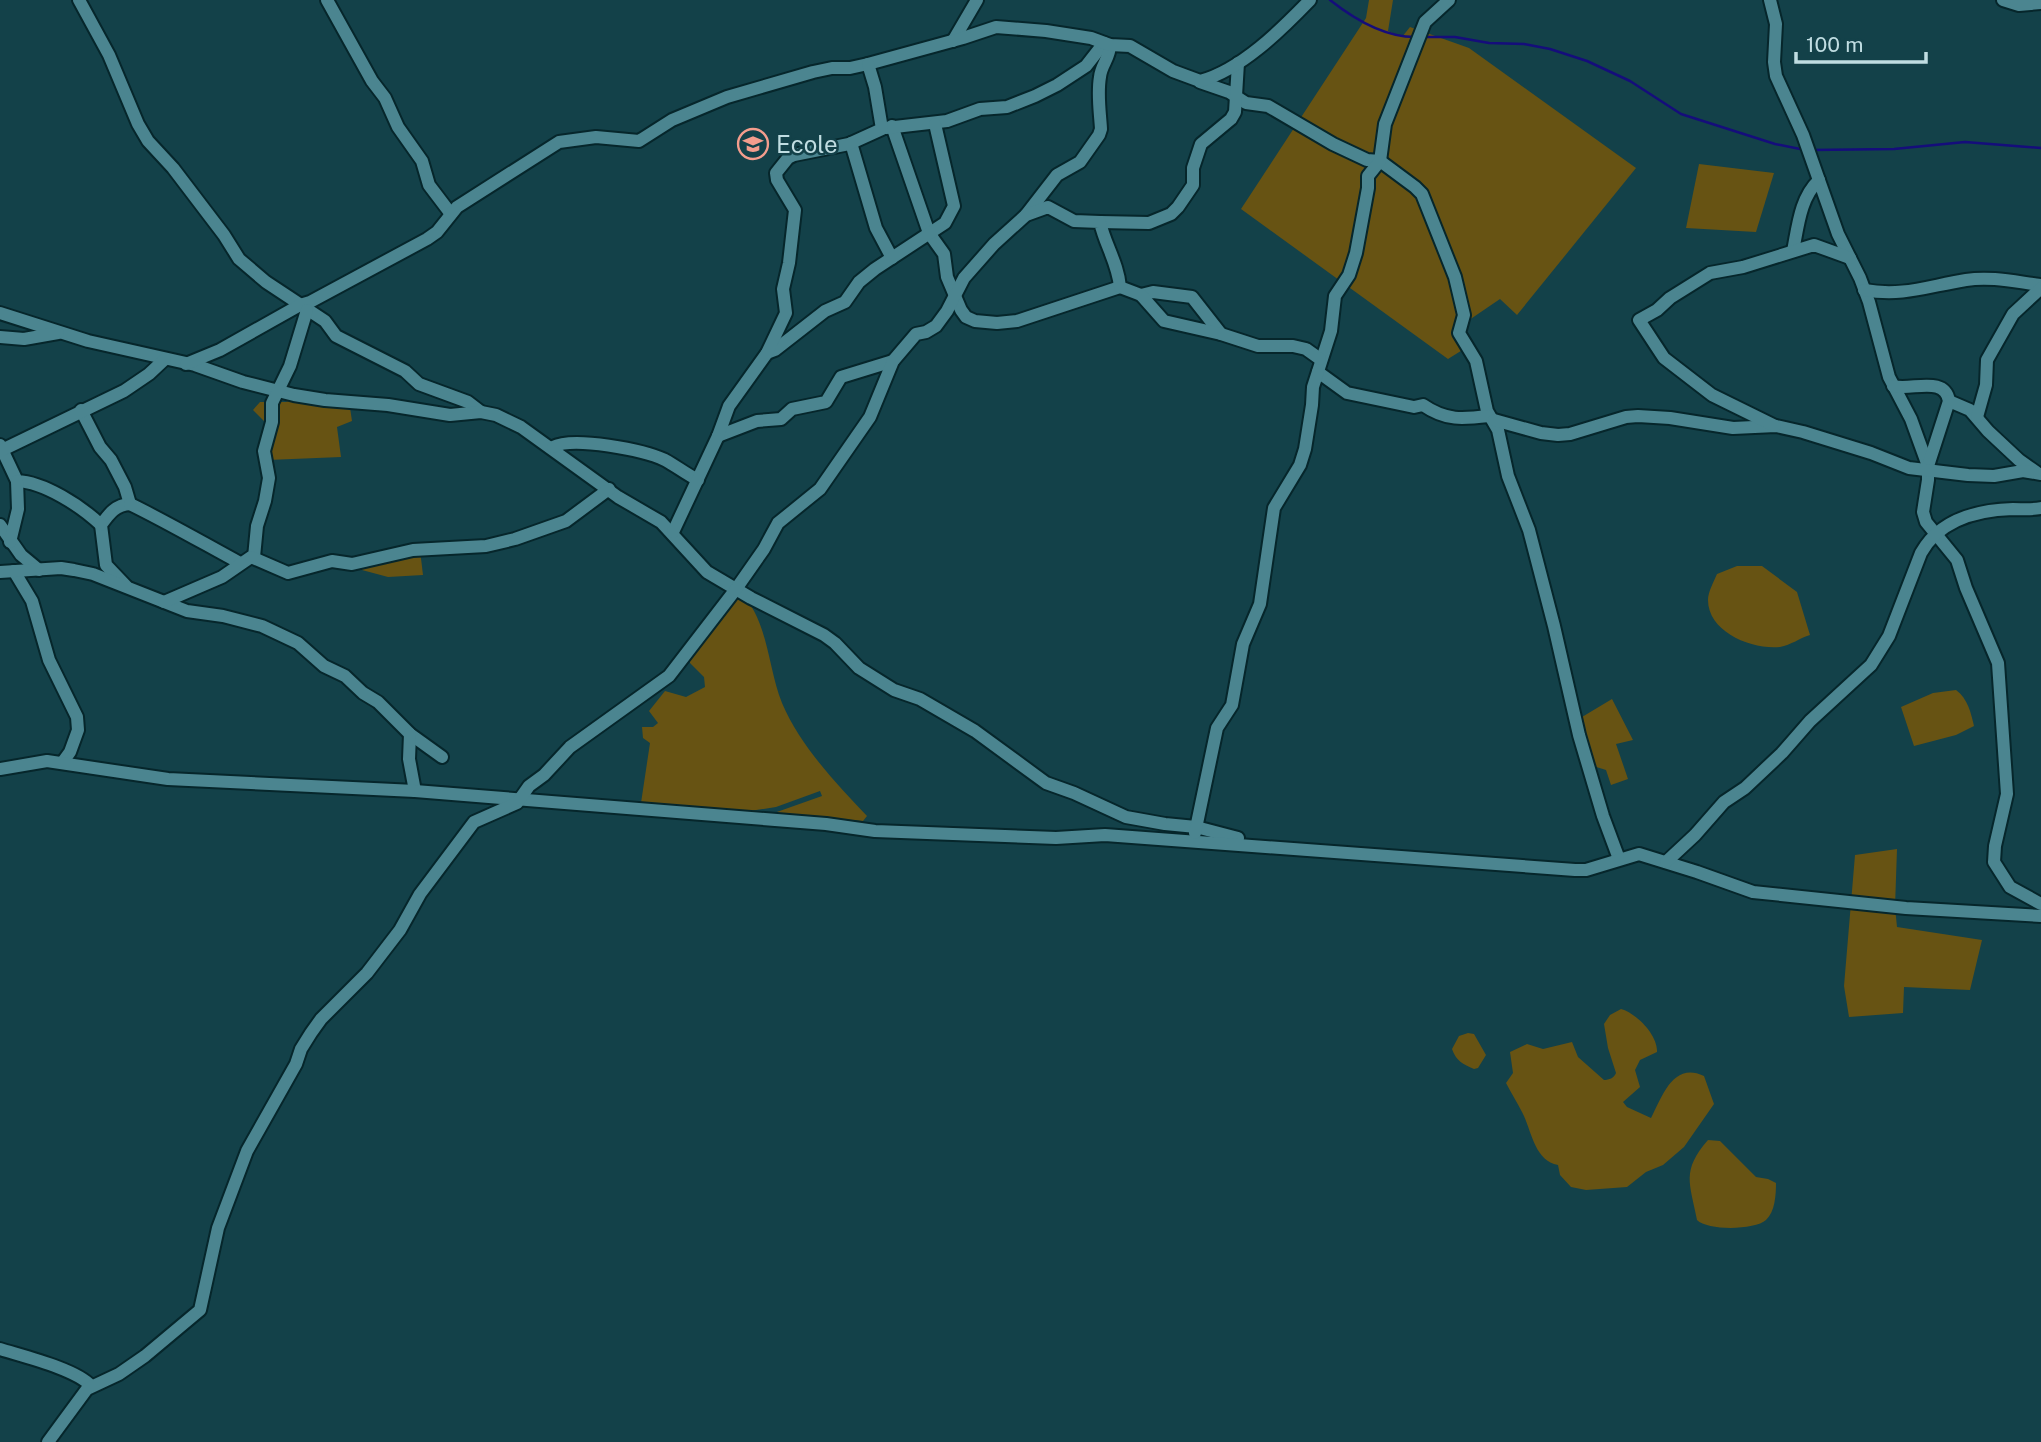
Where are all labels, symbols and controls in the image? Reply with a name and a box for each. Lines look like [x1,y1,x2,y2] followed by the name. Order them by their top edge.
[1796,21,1926,65] scale bar
[1806,32,1863,57] text: 100 m
[736,127,770,161] school or university icon: Ecole
[776,130,838,158] place label: Ecole

